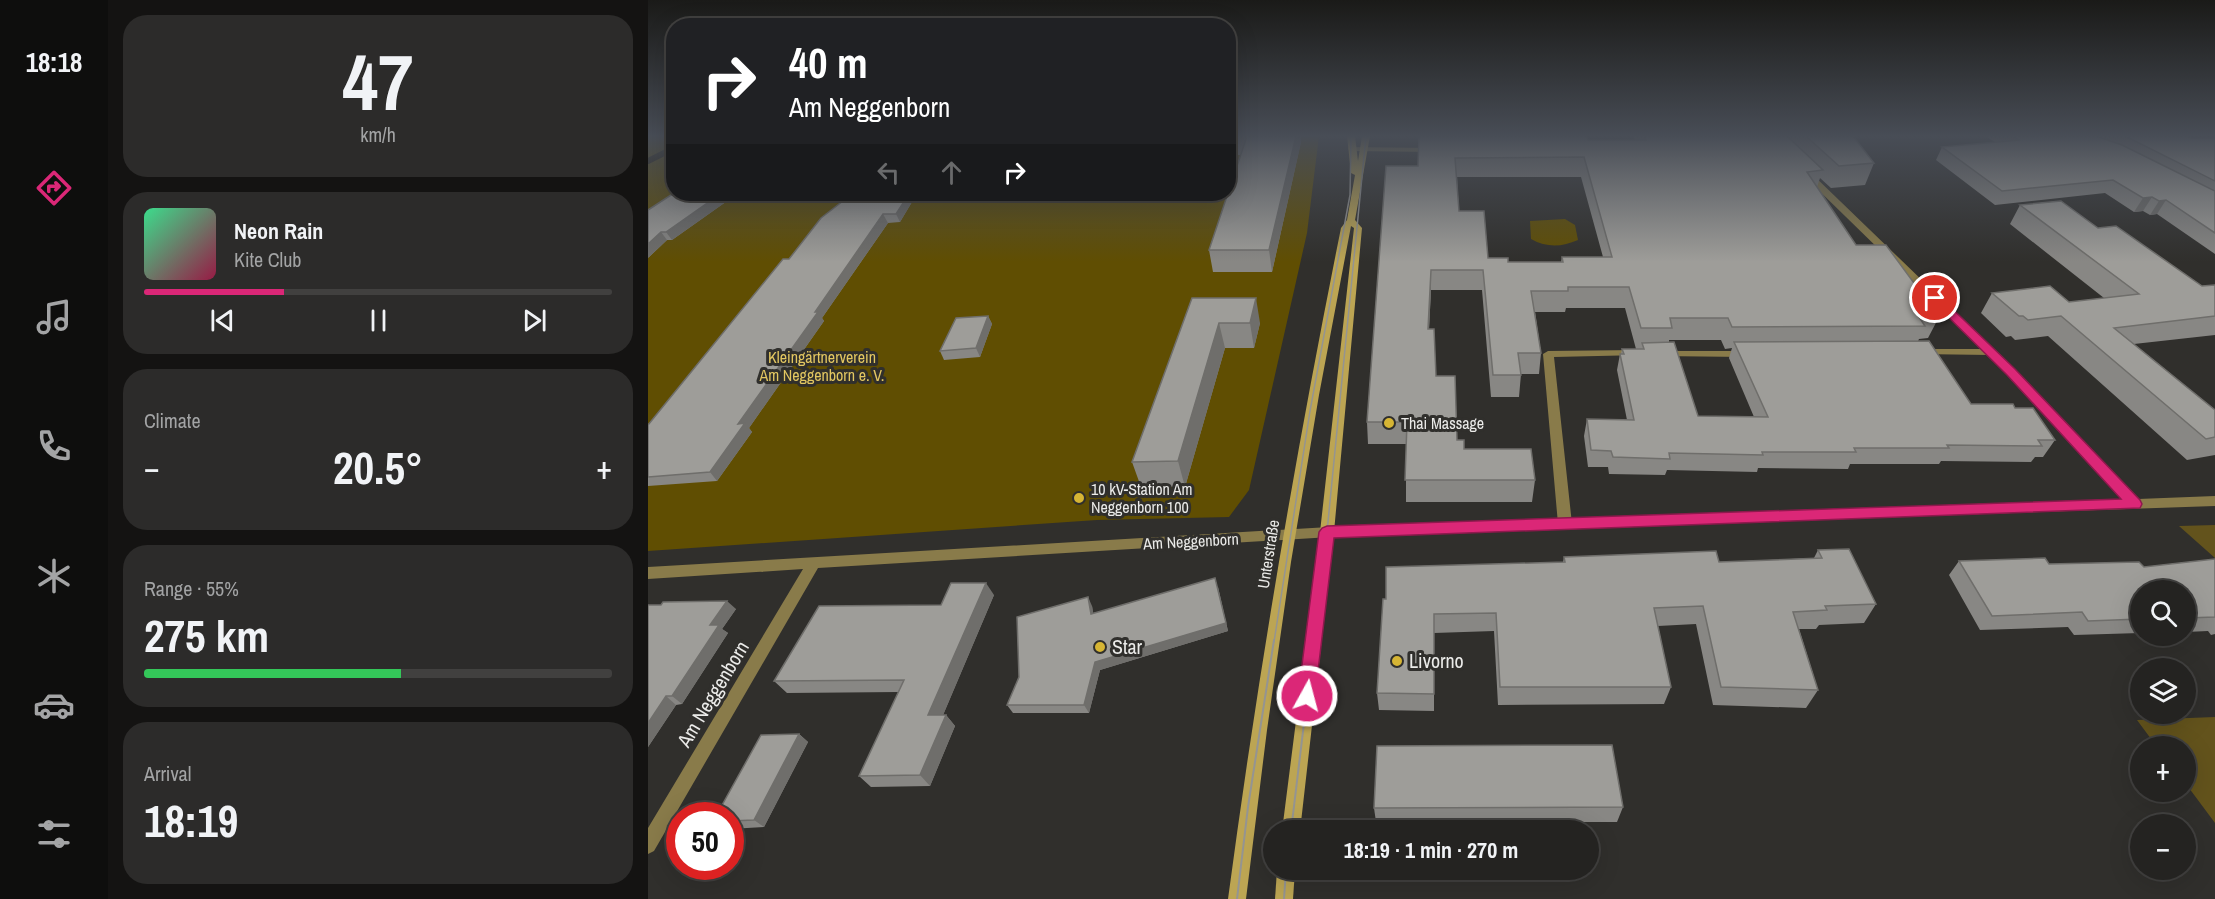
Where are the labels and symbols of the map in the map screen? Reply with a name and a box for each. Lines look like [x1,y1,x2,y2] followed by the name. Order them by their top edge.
[1909,272,1960,323] pin
[759,346,884,386] park label: Kleingärtnerverein Am Neggenborn e. V.
[1401,412,1484,434] place label: Thai Massage
[1382,416,1396,430] marker: Thai Massage
[1091,478,1192,518] place label: 10 kV-Station Am Neggenborn 100
[1072,491,1086,505] marker: 10 kV-Station Am Neggenborn 100
[1252,518,1284,590] street label: Unterstraße
[1142,528,1239,555] street label: Am Neggenborn
[1112,633,1143,660] place label: Star
[670,636,755,753] street label: Am Neggenborn
[1093,640,1107,654] marker: Star
[1409,647,1464,674] place label: Livorno
[1390,654,1404,668] marker: Livorno
[1275,664,1339,728] position arrow
[666,802,744,880] speed limit sign: 50

